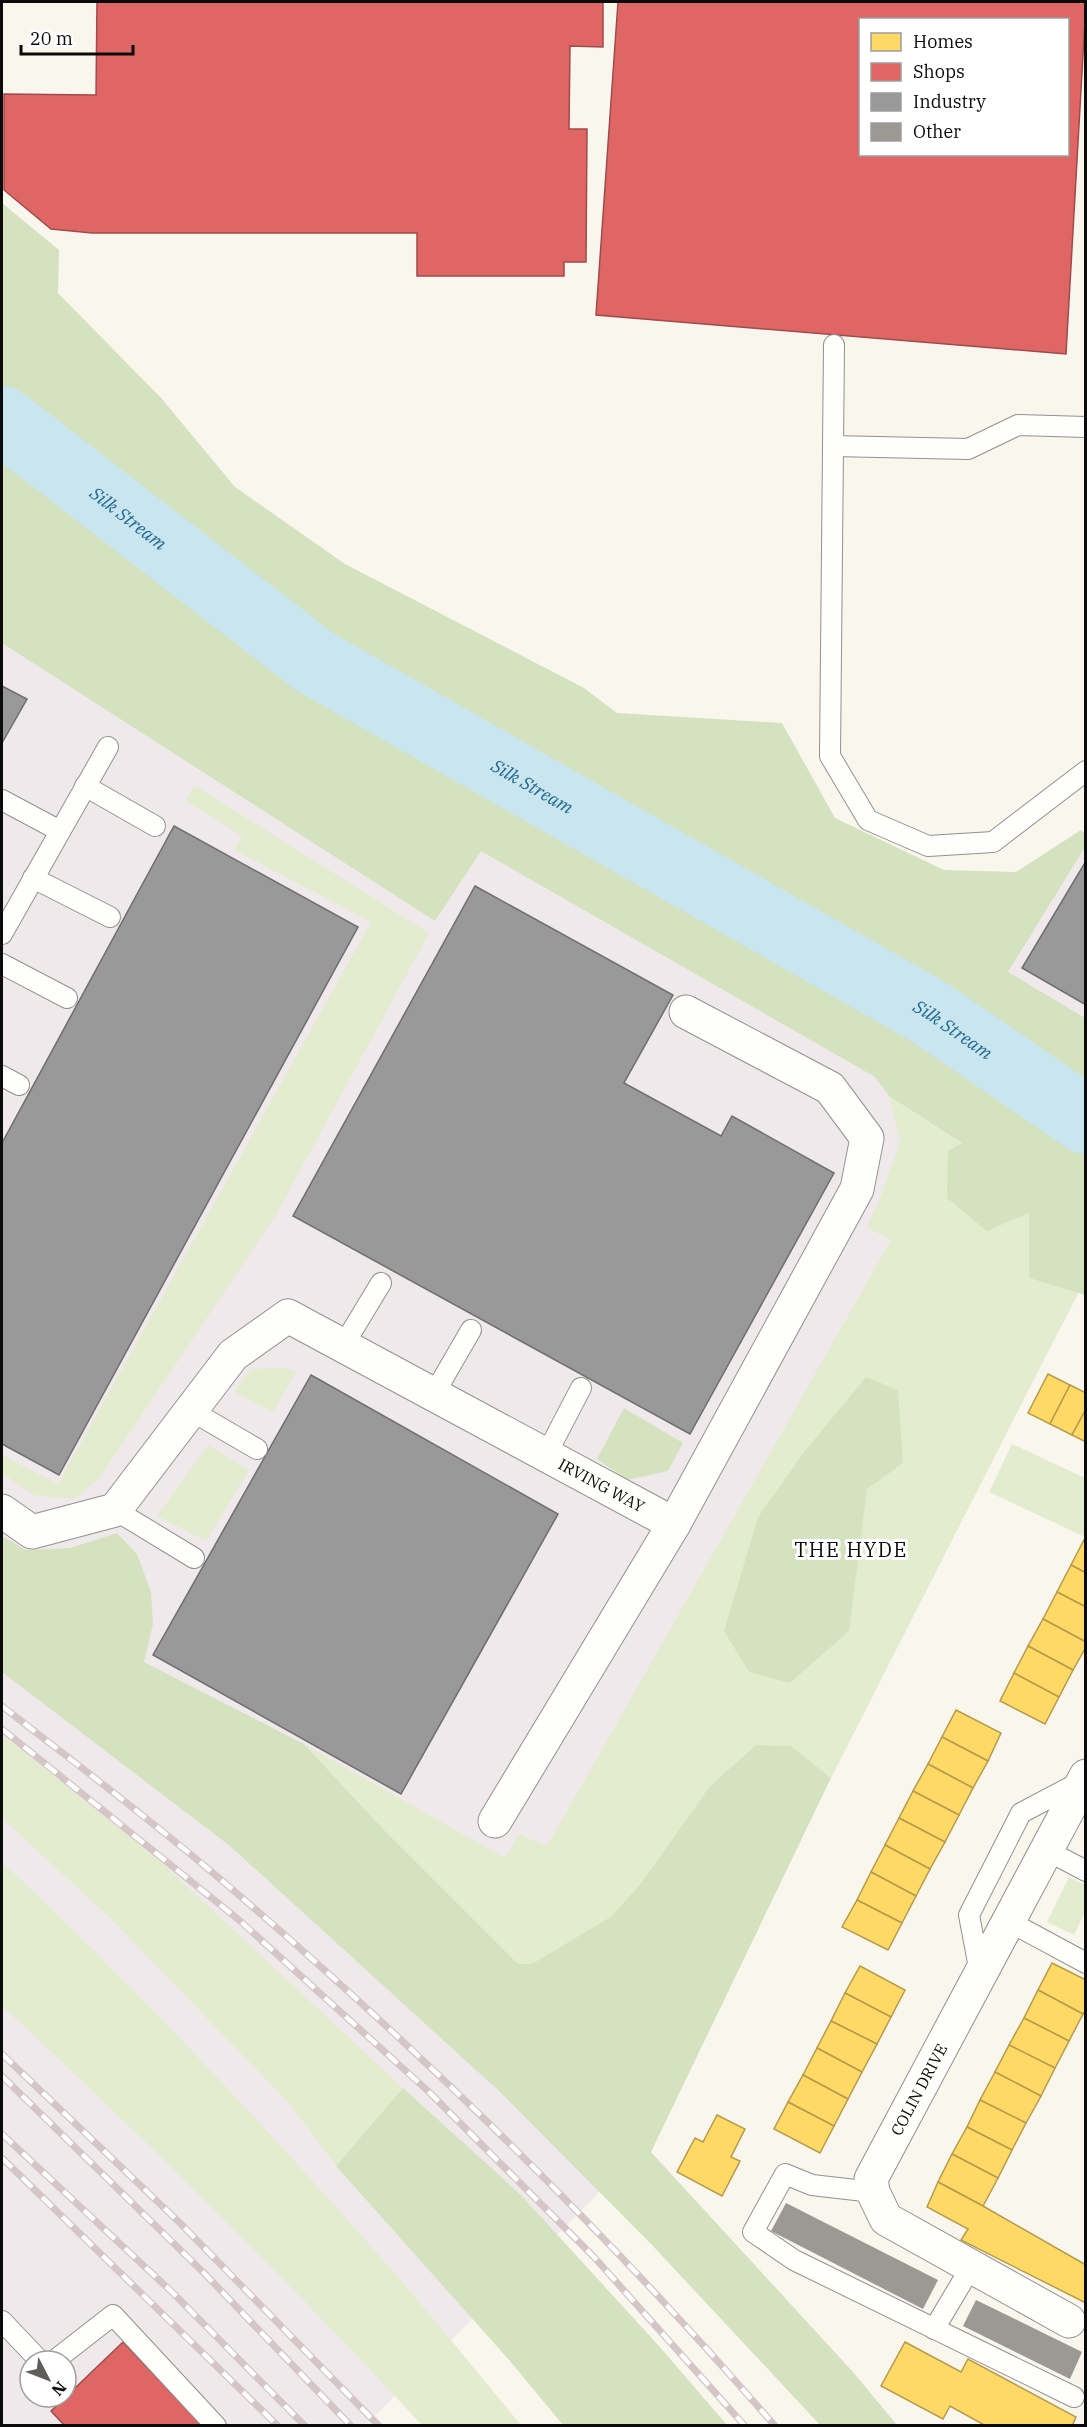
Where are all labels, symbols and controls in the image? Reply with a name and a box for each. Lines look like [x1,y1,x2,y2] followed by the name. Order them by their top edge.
[21,18,134,56] scale bar
[859,18,1069,156] legend
[30,27,73,50] text: 20 m
[913,30,973,53] text: Homes
[913,60,965,83] text: Shops
[913,90,986,113] text: Industry
[913,120,961,143] text: Other
[85,480,171,555] water label: Silk Stream
[487,753,578,818] water label: Silk Stream
[909,994,997,1064] water label: Silk Stream
[555,1454,648,1516] street label: IRVING WAY
[794,1536,908,1563] district label: THE HYDE
[886,2040,951,2139] street label: COLIN DRIVE
[18,2349,78,2409] north arrow
[47,2378,71,2400] text: N

